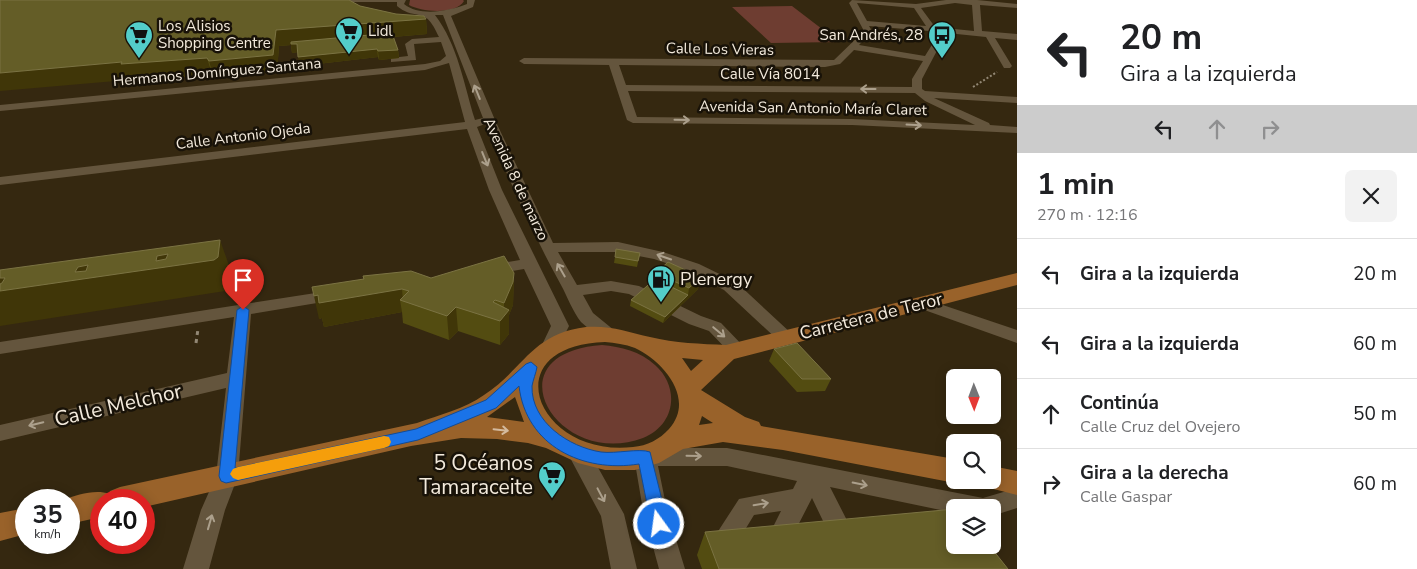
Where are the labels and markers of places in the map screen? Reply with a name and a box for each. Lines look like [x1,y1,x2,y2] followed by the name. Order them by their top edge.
[158,16,271,53] place label: Los Alisios Shopping Centre
[334,16,364,55] supermarket icon: Lidl
[124,20,154,59] supermarket icon: Los Alisios Shopping Centre
[927,20,957,59] bus stop icon: San Andrés, 28
[368,21,393,41] place label: Lidl
[820,25,923,45] place label: San Andrés, 28
[222,259,264,310] pin
[646,264,676,303] fuel station icon: Plenergy
[680,267,753,291] place label: Plenergy
[419,449,533,501] place label: 5 Océanos Tamaraceite
[537,460,567,499] supermarket icon: 5 Océanos Tamaraceite

